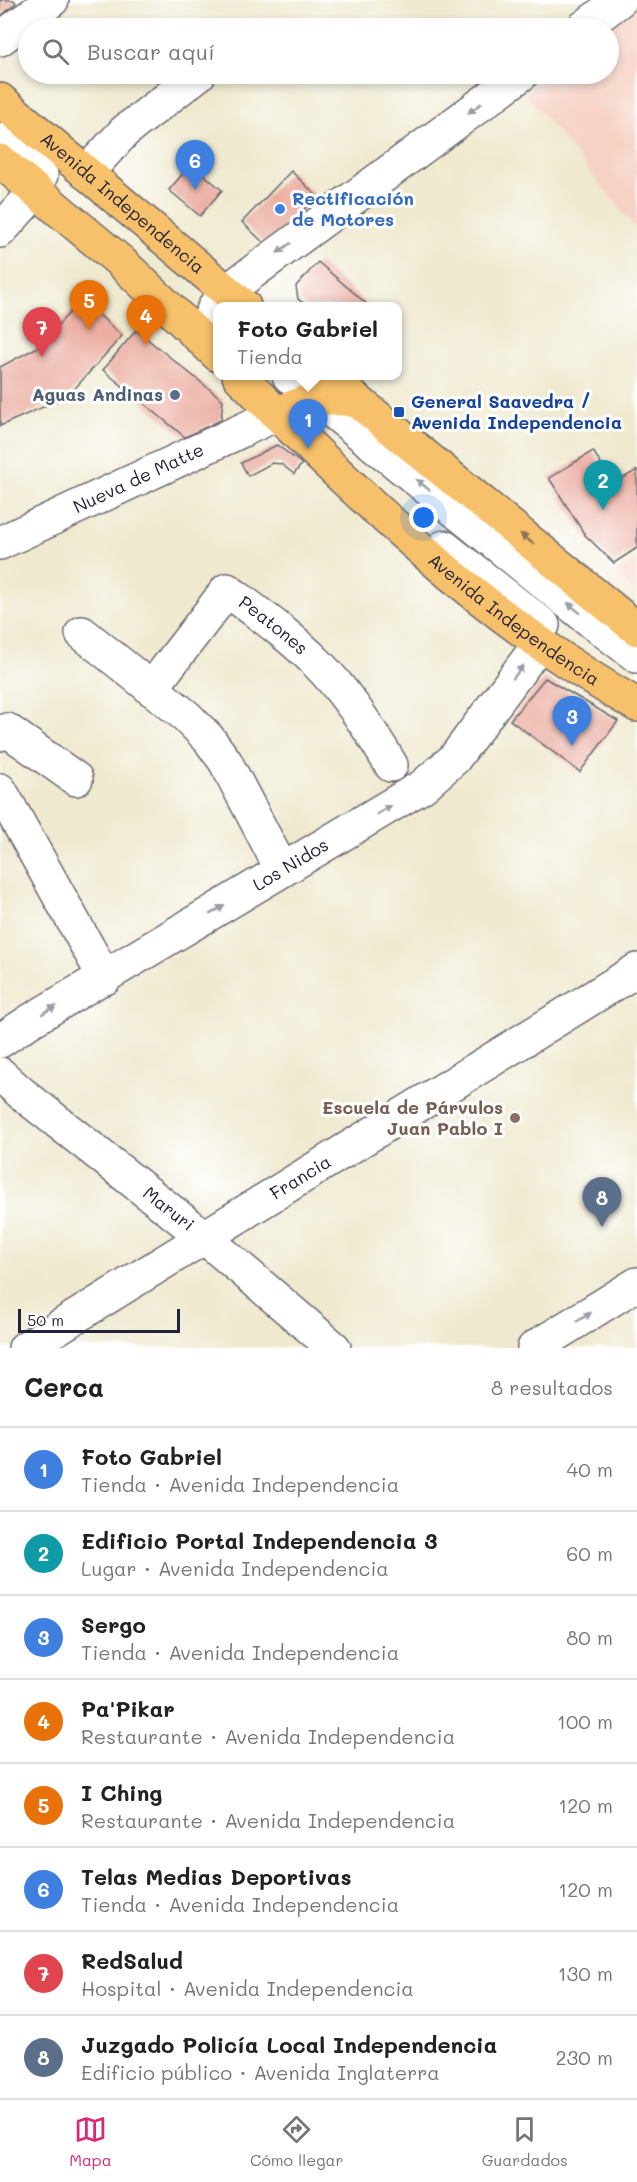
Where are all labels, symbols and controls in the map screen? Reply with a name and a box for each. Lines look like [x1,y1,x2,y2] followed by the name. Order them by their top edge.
[18,18,619,84] search box
[39,35,72,68] icon: search
[87,37,215,66] text: Buscar aquí
[468,102,484,114] one-way arrow
[36,126,210,279] street label: Avenida Independencia
[176,140,214,190] pin: 6
[292,186,414,231] place label: Rectificación de Motores
[273,202,287,216] marker: Rectificación de Motores
[277,242,293,254] one-way arrow
[70,280,109,330] pin: 5
[126,296,166,345] pin: 4
[213,302,402,380] popup
[22,308,62,357] pin: 7
[237,314,378,343] text: Foto Gabriel
[237,343,303,369] text: Tienda
[32,382,163,406] place label: Aguas Andinas
[168,388,182,402] marker: Aguas Andinas
[411,389,622,434] place label: General Saavedra / Avenida Independencia
[288,400,328,449] pin: 1
[392,405,406,419] marker: General Saavedra / Avenida Independencia
[69,437,208,518] street label: Nueva de Matte
[584,460,622,510] pin: 2
[415,479,430,492] one-way arrow
[409,503,438,532] your location
[520,533,535,546] one-way arrow
[424,548,604,691] street label: Avenida Independencia
[234,590,314,660] street label: Peatones
[566,601,582,614] one-way arrow
[512,664,525,680] one-way arrow
[552,696,592,746] pin: 3
[376,805,393,815] one-way arrow
[248,832,333,896] street label: Los Nidos
[209,905,226,915] one-way arrow
[41,1005,58,1015] one-way arrow
[322,1095,503,1140] place label: Escuela de Párvulos Juan Pablo I
[508,1111,522,1125] marker: Escuela de Párvulos Juan Pablo I
[265,1149,335,1205] street label: Francia
[582,1178,622,1227] pin: 8
[138,1181,200,1236] street label: Maruri
[18,1306,180,1334] scale bar
[27,1309,64,1330] text: 50 m
[576,1312,592,1323] one-way arrow
[24,1370,104,1404] text: Cerca
[491,1374,613,1400] text: 8 resultados
[81,1442,222,1471] text: Foto Gabriel
[39,1456,48,1482] text: 1
[567,1456,613,1482] text: 40 m
[81,1471,399,1497] text: Tienda · Avenida Independencia
[81,1526,438,1555] text: Edificio Portal Independencia 3
[38,1540,49,1566] text: 2
[566,1540,613,1566] text: 60 m
[81,1555,389,1581] text: Lugar · Avenida Independencia
[81,1610,146,1639] text: Sergo
[38,1624,50,1650] text: 3
[566,1624,613,1650] text: 80 m
[81,1639,399,1665] text: Tienda · Avenida Independencia
[81,1694,175,1723] text: Pa'Pikar
[37,1708,50,1734] text: 4
[557,1708,613,1734] text: 100 m
[81,1723,455,1749] text: Restaurante · Avenida Independencia
[81,1778,162,1807] text: I Ching
[38,1792,49,1818] text: 5
[558,1792,613,1818] text: 120 m
[81,1807,455,1833] text: Restaurante · Avenida Independencia
[81,1862,352,1891] text: Telas Medias Deportivas
[37,1876,50,1902] text: 6
[558,1876,613,1902] text: 120 m
[81,1891,399,1917] text: Tienda · Avenida Independencia
[81,1946,183,1975] text: RedSalud
[38,1960,49,1986] text: 7
[558,1960,613,1986] text: 130 m
[81,1975,414,2001] text: Hospital · Avenida Independencia
[81,2030,497,2059] text: Juzgado Policía Local Independencia
[37,2044,50,2070] text: 8
[555,2044,613,2070] text: 230 m
[81,2059,440,2085] text: Edificio público · Avenida Inglaterra
[69,2113,112,2170] tab: Mapa
[250,2113,343,2170] tab: Cómo llegar
[482,2113,568,2170] tab: Guardados

